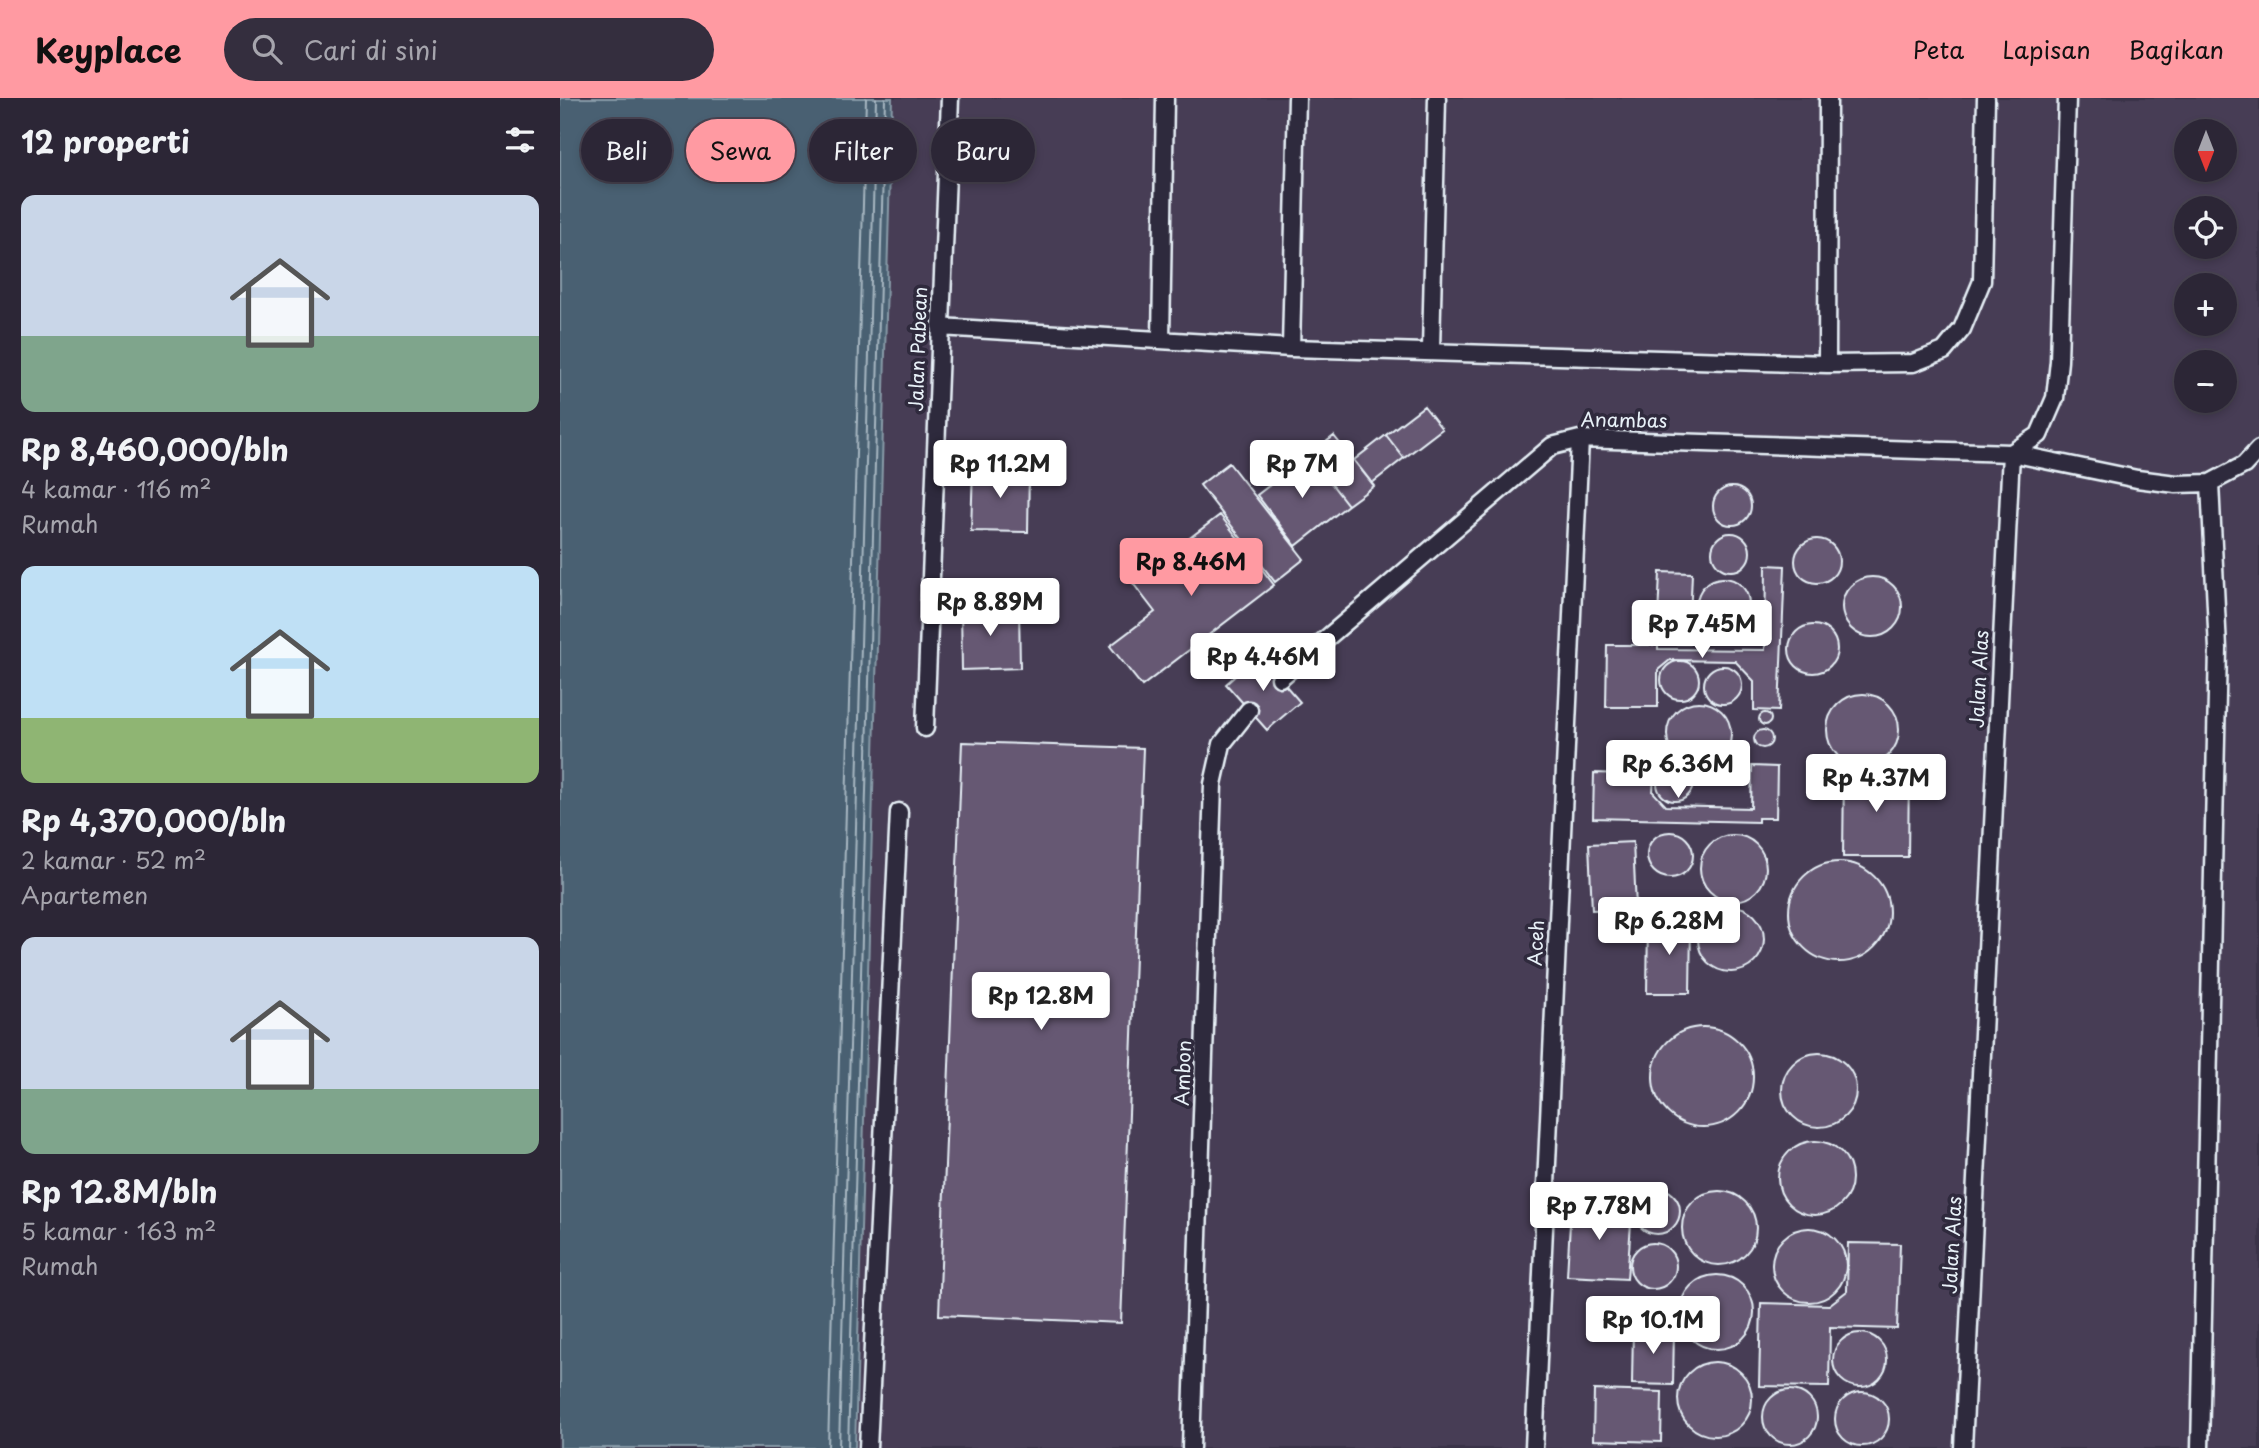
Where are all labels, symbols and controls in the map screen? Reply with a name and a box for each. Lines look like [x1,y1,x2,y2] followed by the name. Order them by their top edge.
[224,18,714,81] search box
[35,24,182,74] text: Keyplace
[248,30,286,68] icon: search
[304,30,438,69] text: Cari di sini
[1913,31,1964,67] text: Peta
[2002,31,2091,67] text: Lapisan
[2129,31,2224,67] text: Bagikan
[21,118,190,163] text: 12 properti
[581,119,672,182] chip: Beli
[686,119,795,182] chip: Sewa
[809,119,917,182] chip: Filter
[931,119,1035,182] chip: Baru
[2174,119,2236,182] north arrow
[2174,119,2237,413] map controls
[501,121,539,159] icon: filters
[2174,196,2237,259] button: locate
[217,240,343,366] icon: home
[2174,273,2237,336] button: +
[901,286,933,412] street label: Jalan Pabean
[2174,350,2237,413] button: −
[1580,404,1668,434] street label: Anambas
[21,426,289,471] text: Rp 8,460,000/bln
[928,440,1072,500] pin: Rp 11.2M
[1253,440,1351,500] pin: Rp 7M
[949,445,1051,480] text: Rp 11.2M
[1266,445,1338,480] text: Rp 7M
[21,471,212,506] text: 4 kamar · 116 m²
[21,506,98,541] text: Rumah
[1119,538,1263,598] pin: Rp 8.46M
[1136,543,1246,578] text: Rp 8.46M
[918,578,1062,638] pin: Rp 8.89M
[936,583,1044,618] text: Rp 8.89M
[1630,601,1774,660] pin: Rp 7.45M
[1648,605,1756,640] text: Rp 7.45M
[217,611,343,737] icon: home
[1961,629,1995,728] street label: Jalan Alas
[1191,634,1335,693] pin: Rp 4.46M
[1206,638,1320,673] text: Rp 4.46M
[1606,740,1750,800] pin: Rp 6.36M
[1622,745,1734,780] text: Rp 6.36M
[1804,754,1948,814] pin: Rp 4.37M
[1822,759,1930,794] text: Rp 4.37M
[21,797,286,842] text: Rp 4,370,000/bln
[21,842,206,877] text: 2 kamar · 52 m²
[21,877,148,912] text: Apartemen
[1597,898,1741,957] pin: Rp 6.28M
[1614,902,1724,937] text: Rp 6.28M
[1520,919,1550,967] street label: Aceh
[969,972,1113,1032] pin: Rp 12.8M
[988,977,1094,1012] text: Rp 12.8M
[217,982,343,1108] icon: home
[1167,1040,1197,1106] street label: Ambon
[21,1168,217,1213] text: Rp 12.8M/bln
[1527,1182,1671,1242] pin: Rp 7.78M
[1546,1187,1652,1222] text: Rp 7.78M
[1934,1195,1968,1294] street label: Jalan Alas
[21,1213,216,1248] text: 5 kamar · 163 m²
[21,1248,98,1283] text: Rumah
[1581,1296,1725,1356] pin: Rp 10.1M
[1602,1301,1704,1336] text: Rp 10.1M

